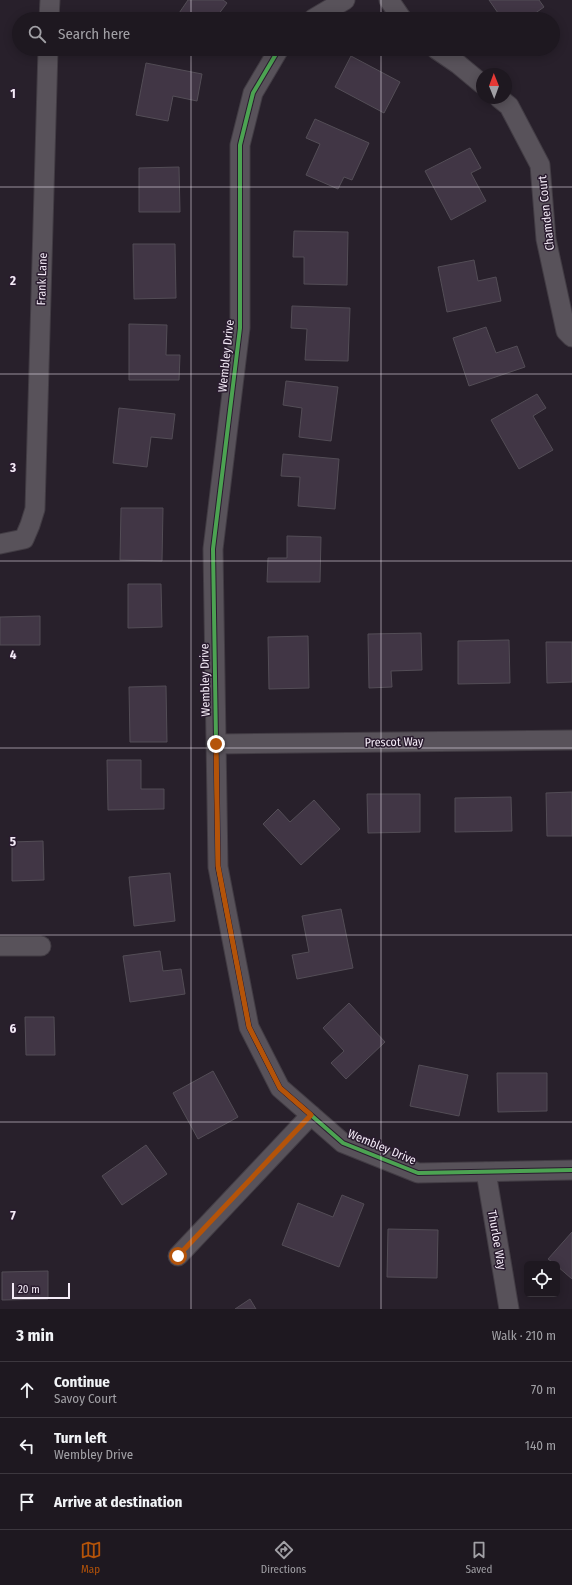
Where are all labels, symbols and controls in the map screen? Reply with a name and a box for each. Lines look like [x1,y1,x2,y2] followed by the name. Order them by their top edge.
[12,12,560,56] search box
[26,23,48,45] icon: search
[58,25,130,43] text: Search here
[476,68,512,104] north arrow
[10,86,16,101] text: 1
[535,175,557,251] street label: Chamden Court
[34,252,50,306] street label: Frank Lane
[9,273,16,288] text: 2
[215,319,237,393] street label: Wembley Drive
[9,460,16,475] text: 3
[197,643,213,717] street label: Wembley Drive
[10,647,17,662] text: 4
[365,734,424,750] street label: Prescot Way
[207,735,225,753] route end
[10,834,16,849] text: 5
[10,1021,17,1036] text: 6
[346,1126,418,1168] street label: Wembley Drive
[10,1208,16,1223] text: 7
[485,1209,509,1271] street label: Thurloe Way
[169,1247,187,1265] route start
[524,1261,560,1297] map controls
[524,1261,560,1297] button: locate
[12,1281,70,1300] scale bar
[18,1283,40,1296] text: 20 m
[16,1325,54,1346] text: 3 min
[492,1328,556,1343] text: Walk · 210 m
[54,1373,110,1391] text: Continue
[16,1379,38,1401] icon: ahead
[531,1382,556,1397] text: 70 m
[54,1391,117,1406] text: Savoy Court
[54,1429,107,1447] text: Turn left
[16,1435,38,1457] icon: left
[525,1438,556,1453] text: 140 m
[54,1447,133,1462] text: Wembley Drive
[16,1491,38,1513] icon: arrive
[54,1493,182,1511] text: Arrive at destination
[80,1539,102,1576] tab: Map
[261,1539,306,1576] tab: Directions
[466,1539,492,1576] tab: Saved

